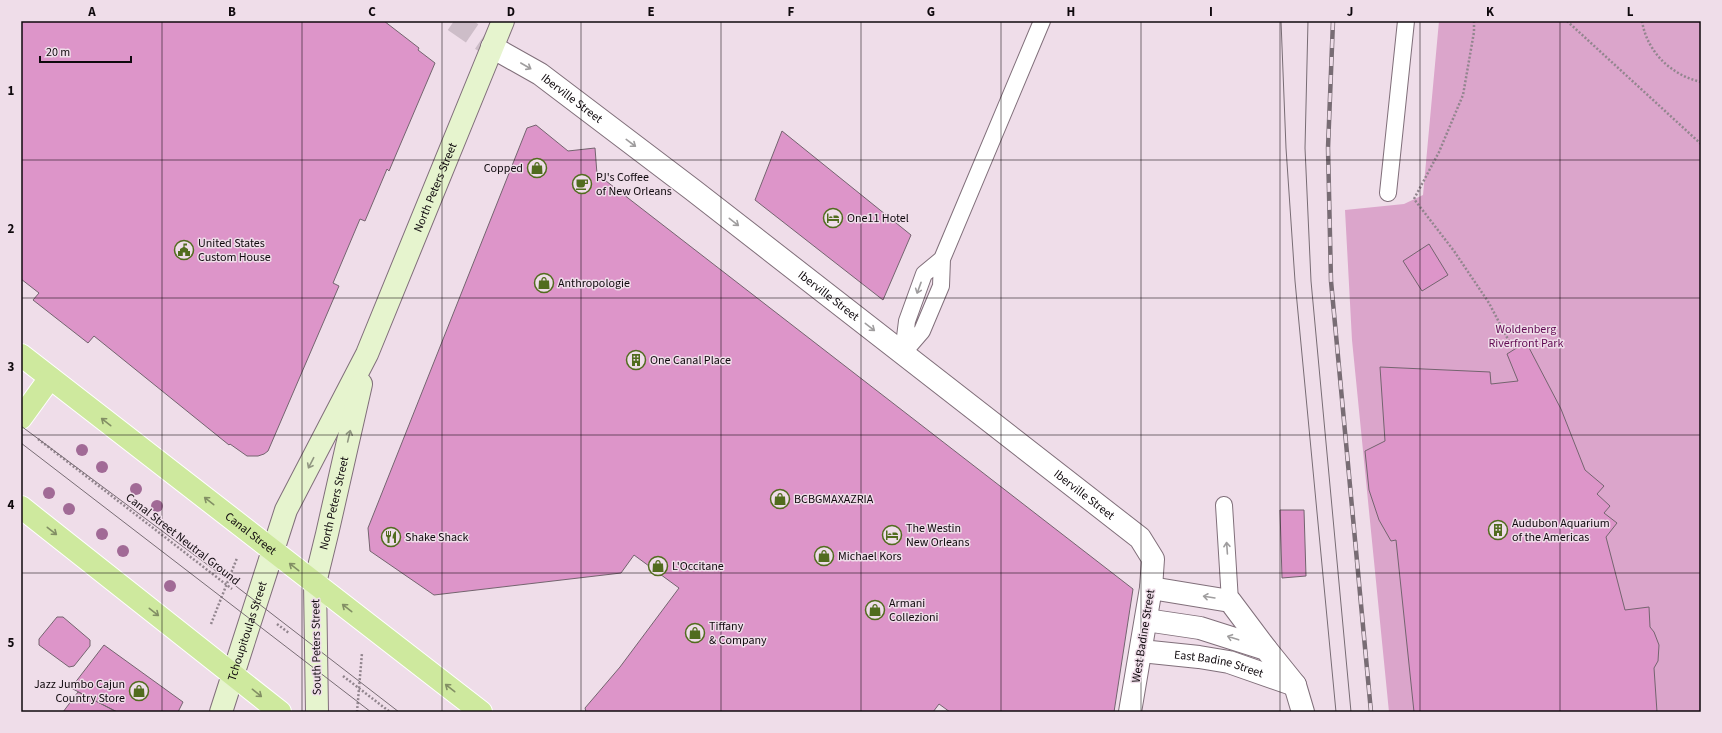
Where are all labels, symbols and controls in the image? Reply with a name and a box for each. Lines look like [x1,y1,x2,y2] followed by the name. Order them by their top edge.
[87,3,96,21] text: A
[228,3,236,21] text: B
[368,3,376,21] text: C
[507,3,515,21] text: D
[647,3,655,21] text: E
[788,3,795,21] text: F
[927,3,935,21] text: G
[1067,3,1075,21] text: H
[1209,3,1213,21] text: I
[1347,3,1353,21] text: J
[1486,3,1495,21] text: K
[1627,3,1634,21] text: L
[40,38,131,64] scale bar
[46,44,70,61] text: 20 m
[520,63,532,71] one-way arrow
[537,70,606,127] street label: Iberville Street
[8,82,15,100] text: 1
[625,139,636,147] one-way arrow
[410,140,461,235] street label: North Peters Street
[526,157,548,179] shop icon: Copped
[484,160,523,177] place label: Copped
[596,169,672,200] place label: PJ's Coffee of New Orleans
[571,173,593,195] cafe icon: PJ's Coffee of New Orleans
[822,207,844,229] hotel icon: One11 Hotel
[847,210,909,227] place label: One11 Hotel
[729,218,740,226] one-way arrow
[8,220,15,238] text: 2
[198,235,271,266] place label: United States Custom House
[173,239,195,261] public building icon: United States Custom House
[794,267,863,325] street label: Iberville Street
[533,272,555,294] shop icon: Anthropologie
[558,275,630,292] place label: Anthropologie
[914,282,922,294] one-way arrow
[1489,321,1564,352] park label: Woldenberg Riverfront Park
[865,323,876,332] one-way arrow
[625,349,647,371] building icon: One Canal Place
[650,352,731,369] place label: One Canal Place
[8,358,15,376] text: 3
[101,417,112,426] one-way arrow
[346,429,354,442] one-way arrow
[315,455,353,552] street label: North Peters Street
[307,457,314,469] one-way arrow
[1050,466,1118,524] street label: Iberville Street
[769,488,791,510] shop icon: BCBGMAXAZRIA
[122,489,243,589] street label: Canal Street Neutral Ground
[794,491,874,508] place label: BCBGMAXAZRIA
[8,496,15,514] text: 4
[203,497,214,506] one-way arrow
[221,508,280,559] street label: Canal Street
[1512,515,1610,546] place label: Audubon Aquarium of the Americas
[1487,519,1509,541] building icon: Audubon Aquarium of the Americas
[906,520,969,551] place label: The Westin New Orleans
[881,524,903,546] hotel icon: The Westin New Orleans
[380,526,402,548] restaurant icon: Shake Shack
[46,527,57,536] one-way arrow
[405,529,469,546] place label: Shake Shack
[1223,542,1230,555] one-way arrow
[813,545,835,567] shop icon: Michael Kors
[838,548,902,565] place label: Michael Kors
[647,555,669,577] shop icon: L'Occitane
[672,558,724,575] place label: L'Occitane
[288,562,299,571] one-way arrow
[224,579,272,683] street label: Tchoupitoulas Street
[1128,588,1159,684] street label: West Badine Street
[1203,593,1216,601] one-way arrow
[889,595,939,626] place label: Armani Collezioni
[307,599,326,695] street label: South Peters Street
[864,599,886,621] shop icon: Armani Collezioni
[342,604,353,613] one-way arrow
[148,607,159,616] one-way arrow
[709,618,767,649] place label: Tiffany & Company
[684,622,706,644] shop icon: Tiffany & Company
[8,634,15,652] text: 5
[1227,634,1240,641] one-way arrow
[1173,646,1266,682] street label: East Badine Street
[34,676,125,707] place label: Jazz Jumbo Cajun Country Store
[128,680,150,702] shop icon: Jazz Jumbo Cajun Country Store
[444,684,455,692] one-way arrow
[251,689,262,698] one-way arrow

